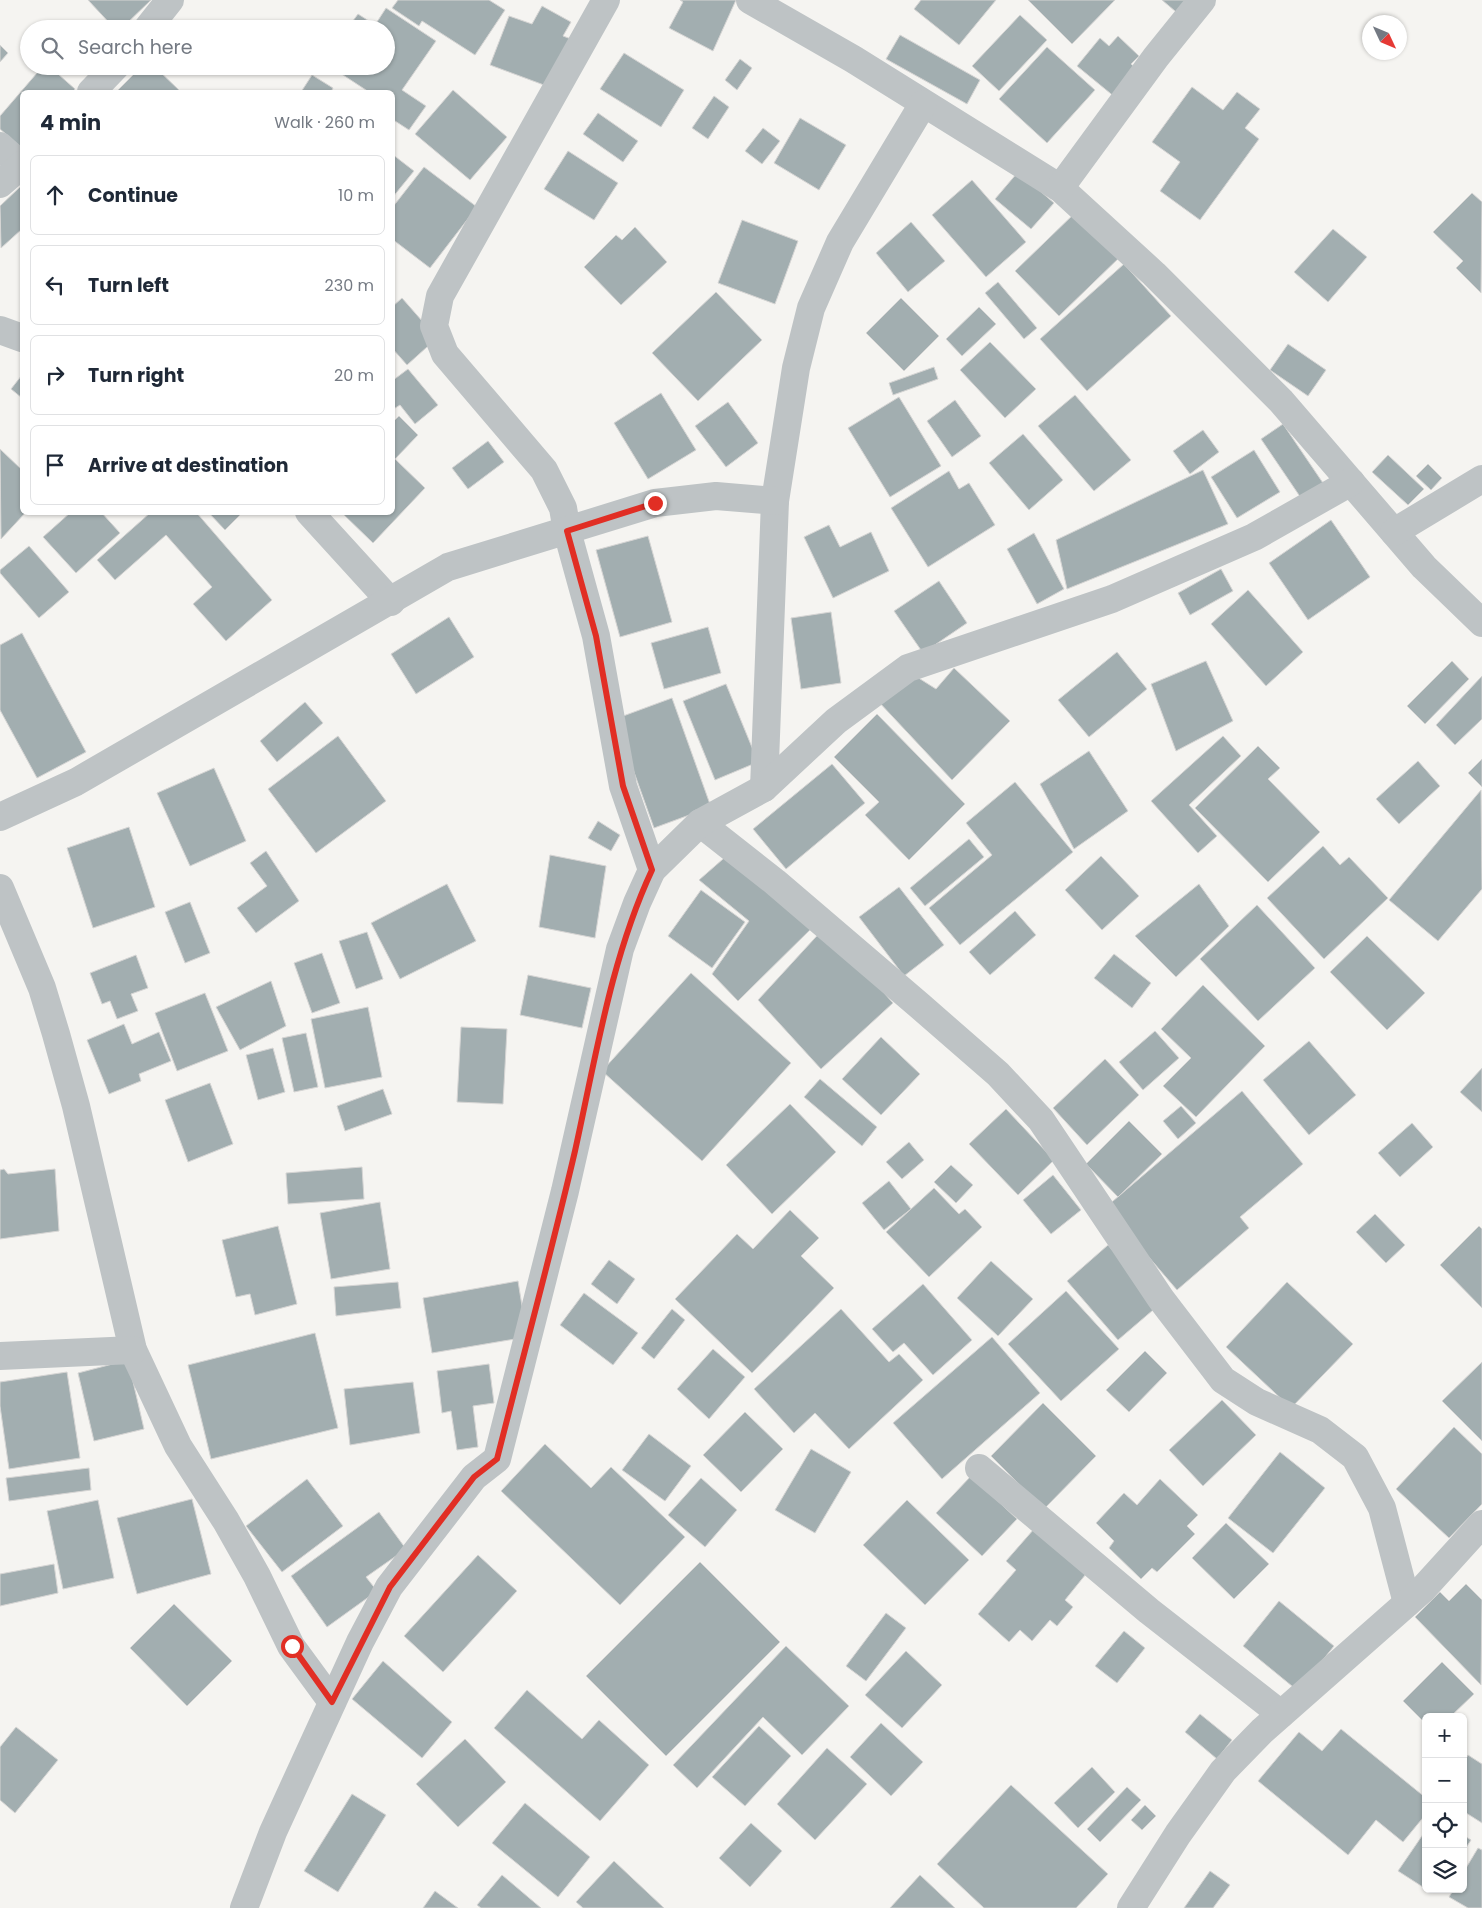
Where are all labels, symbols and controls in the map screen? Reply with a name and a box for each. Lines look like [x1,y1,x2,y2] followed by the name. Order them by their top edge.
[1362,15,1407,60] north arrow
[20,20,395,75] search box
[38,34,66,62] icon: search
[78,34,192,61] text: Search here
[40,108,101,137] text: 4 min
[274,111,375,134] text: Walk · 260 m
[41,181,69,209] icon: ahead
[88,182,178,209] text: Continue
[338,184,374,207] text: 10 m
[41,271,69,299] icon: left
[88,272,169,299] text: Turn left
[325,274,374,297] text: 230 m
[41,361,69,389] icon: right
[88,362,184,389] text: Turn right
[334,364,374,387] text: 20 m
[41,451,69,479] icon: arrive
[88,452,289,479] text: Arrive at destination
[644,492,667,515] route end
[281,1635,304,1658] route start
[1422,1713,1467,1893] map controls
[1422,1713,1467,1758] button: +
[1422,1758,1467,1803] button: −
[1422,1803,1467,1848] button: locate
[1422,1848,1467,1893] button: layers

